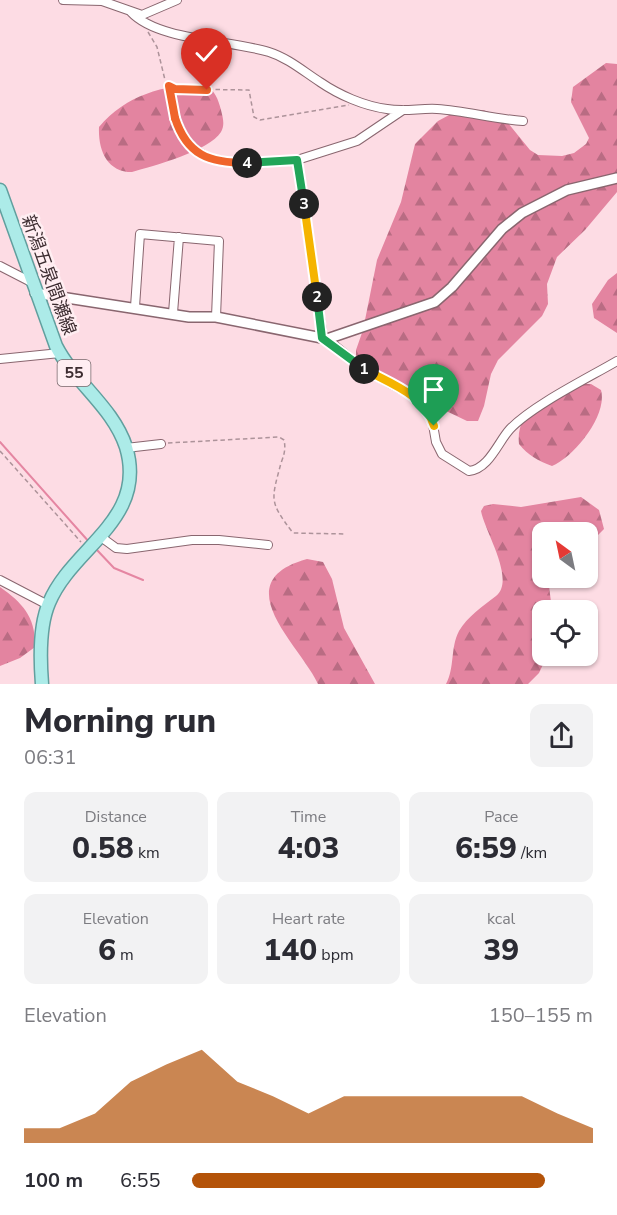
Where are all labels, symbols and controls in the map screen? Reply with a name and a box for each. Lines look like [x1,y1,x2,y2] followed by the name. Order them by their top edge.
[181,28,232,90] pin
[190,37,223,70] icon: check
[232,148,262,178] pin: 4
[242,152,252,174] text: 4
[289,189,319,219] pin: 3
[299,193,309,215] text: 3
[16,212,82,338] street label: 新潟五泉間瀬線
[302,282,332,312] pin: 2
[312,286,322,308] text: 2
[349,354,379,384] pin: 1
[359,358,369,380] text: 1
[58,360,90,386] road number: 55
[408,364,459,426] pin
[417,373,450,406] icon: arrive
[532,522,598,588] north arrow
[532,522,598,666] map controls
[532,600,598,666] button: locate
[24,699,216,744] text: Morning run
[530,704,593,767] button: share
[24,744,77,771] text: 06:31
[85,806,147,828] text: Distance
[291,806,326,828] text: Time
[484,806,518,828] text: Pace
[72,828,134,869] text: 0.58
[278,828,339,869] text: 4:03
[455,828,517,869] text: 6:59
[134,842,160,864] text: km
[517,842,547,864] text: /km
[83,908,149,930] text: Elevation
[272,908,345,930] text: Heart rate
[487,908,515,930] text: kcal
[98,930,116,971] text: 6
[263,930,317,971] text: 140
[483,930,519,971] text: 39
[116,944,134,966] text: m
[317,944,354,966] text: bpm
[24,1002,107,1029] text: Elevation
[489,1002,593,1029] text: 150–155 m
[24,1167,83,1194] text: 100 m
[120,1167,161,1194] text: 6:55

